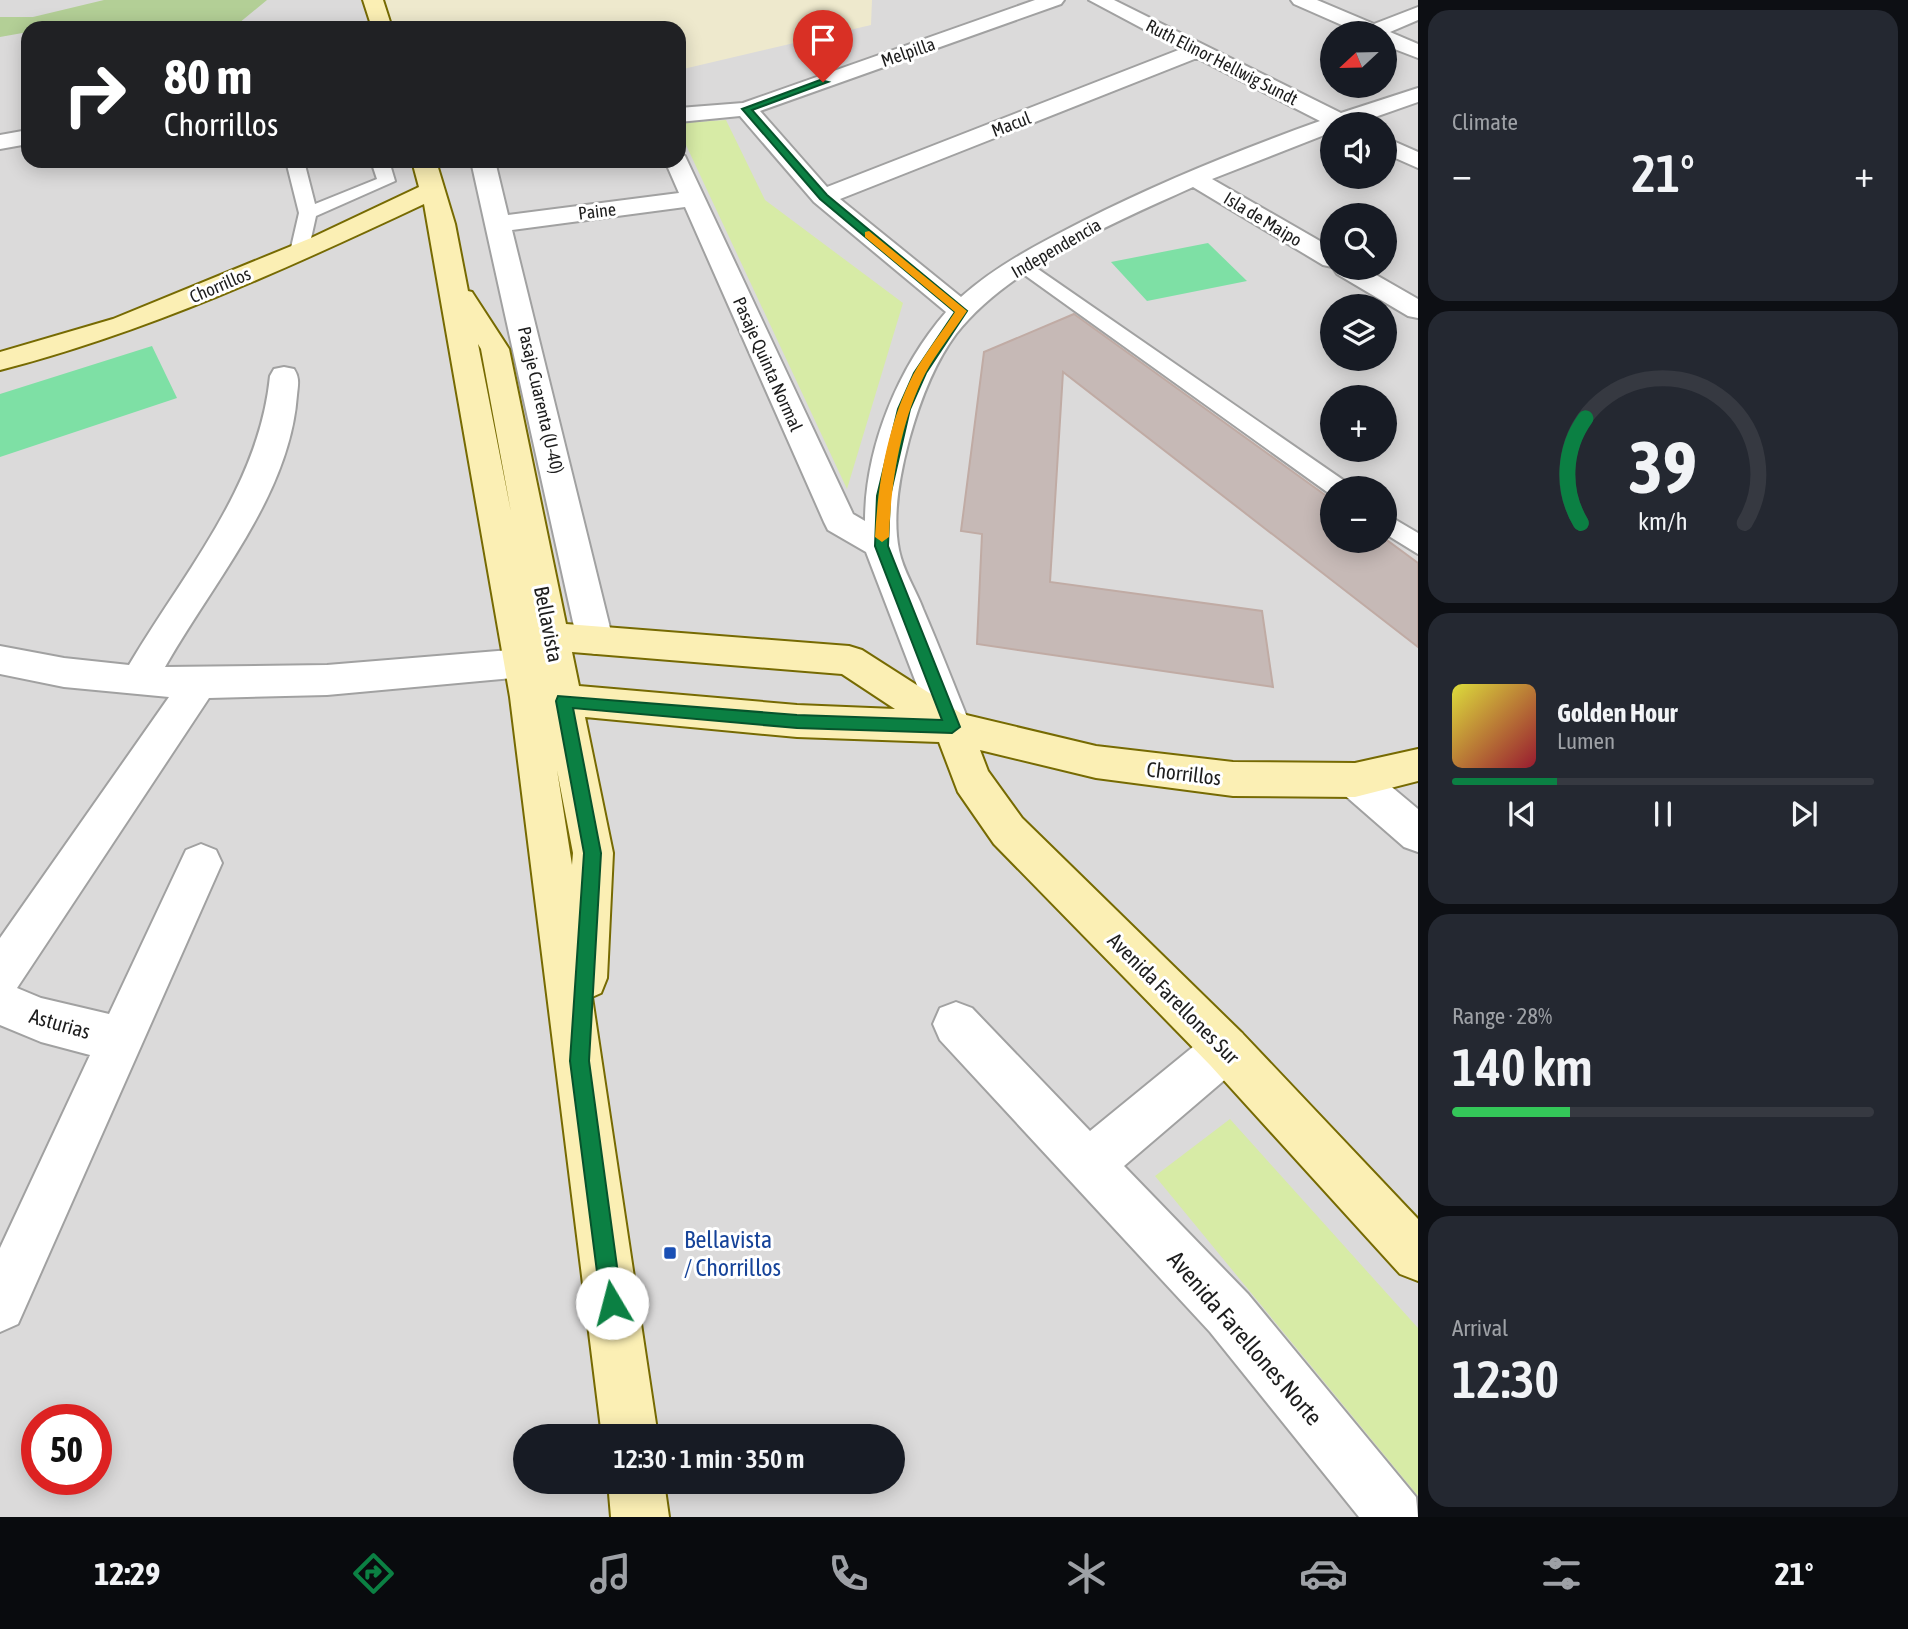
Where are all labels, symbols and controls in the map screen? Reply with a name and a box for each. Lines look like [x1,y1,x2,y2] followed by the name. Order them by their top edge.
[793,10,853,82] pin
[1143,15,1301,109] street label: Ruth Elinor Hellwig Sundt
[804,21,842,59] icon: arrive
[1320,21,1396,98] north arrow
[1320,21,1397,553] map controls
[878,33,938,71] street label: Melpilla
[164,48,252,104] text: 80 m
[49,49,140,140] icon: right
[164,106,278,143] text: Chorrillos
[988,107,1034,141] street label: Macul
[1452,109,1518,135] text: Climate
[1320,112,1397,189] button: sound
[1631,143,1695,203] text: 21°
[1452,152,1472,195] text: −
[1854,152,1874,195] text: +
[1220,188,1306,250] street label: Isla de Maipo
[577,198,617,224] street label: Paine
[1320,203,1397,280] button: search
[1007,214,1105,282] street label: Independencia
[186,263,254,307] street label: Chorrillos
[729,294,807,435] street label: Pasaje Quinta Normal
[1320,294,1397,371] button: layers
[514,324,568,476] street label: Pasaje Cuarenta (U-40)
[1320,385,1397,462] button: +
[1629,426,1697,509] text: 39
[1320,476,1397,553] button: −
[1638,507,1688,535] text: km/h
[530,584,568,664] street label: Bellavista
[1557,698,1677,728] text: Golden Hour
[1557,728,1615,754] text: Lumen
[1145,757,1223,789] street label: Chorrillos
[1503,795,1541,833] icon: previous
[1644,795,1682,833] icon: pause
[1785,795,1823,833] icon: next
[1104,928,1245,1069] street label: Avenida Farellones Sur
[27,1003,93,1043] street label: Asturias
[1452,1003,1552,1029] text: Range · 28%
[1452,1037,1593,1097] text: 140 km
[684,1226,781,1281] place label: Bellavista / Chorrillos
[662,1245,678,1261] marker: Bellavista / Chorrillos
[1162,1246,1328,1430] street label: Avenida Farellones Norte
[575,1266,649,1340] position arrow
[1452,1315,1508,1341] text: Arrival
[1452,1349,1559,1409] text: 12:30
[21,1404,112,1495] speed limit sign: 50
[614,1444,804,1474] text: 12:30 · 1 min · 350 m
[349,1549,398,1598] icon: directions
[586,1549,635,1598] icon: music
[824,1549,873,1598] icon: phone
[1062,1549,1111,1598] icon: climate
[1299,1549,1348,1598] icon: car
[1537,1549,1586,1598] icon: filters
[94,1555,160,1592] text: 12:29
[1775,1555,1814,1592] text: 21°

